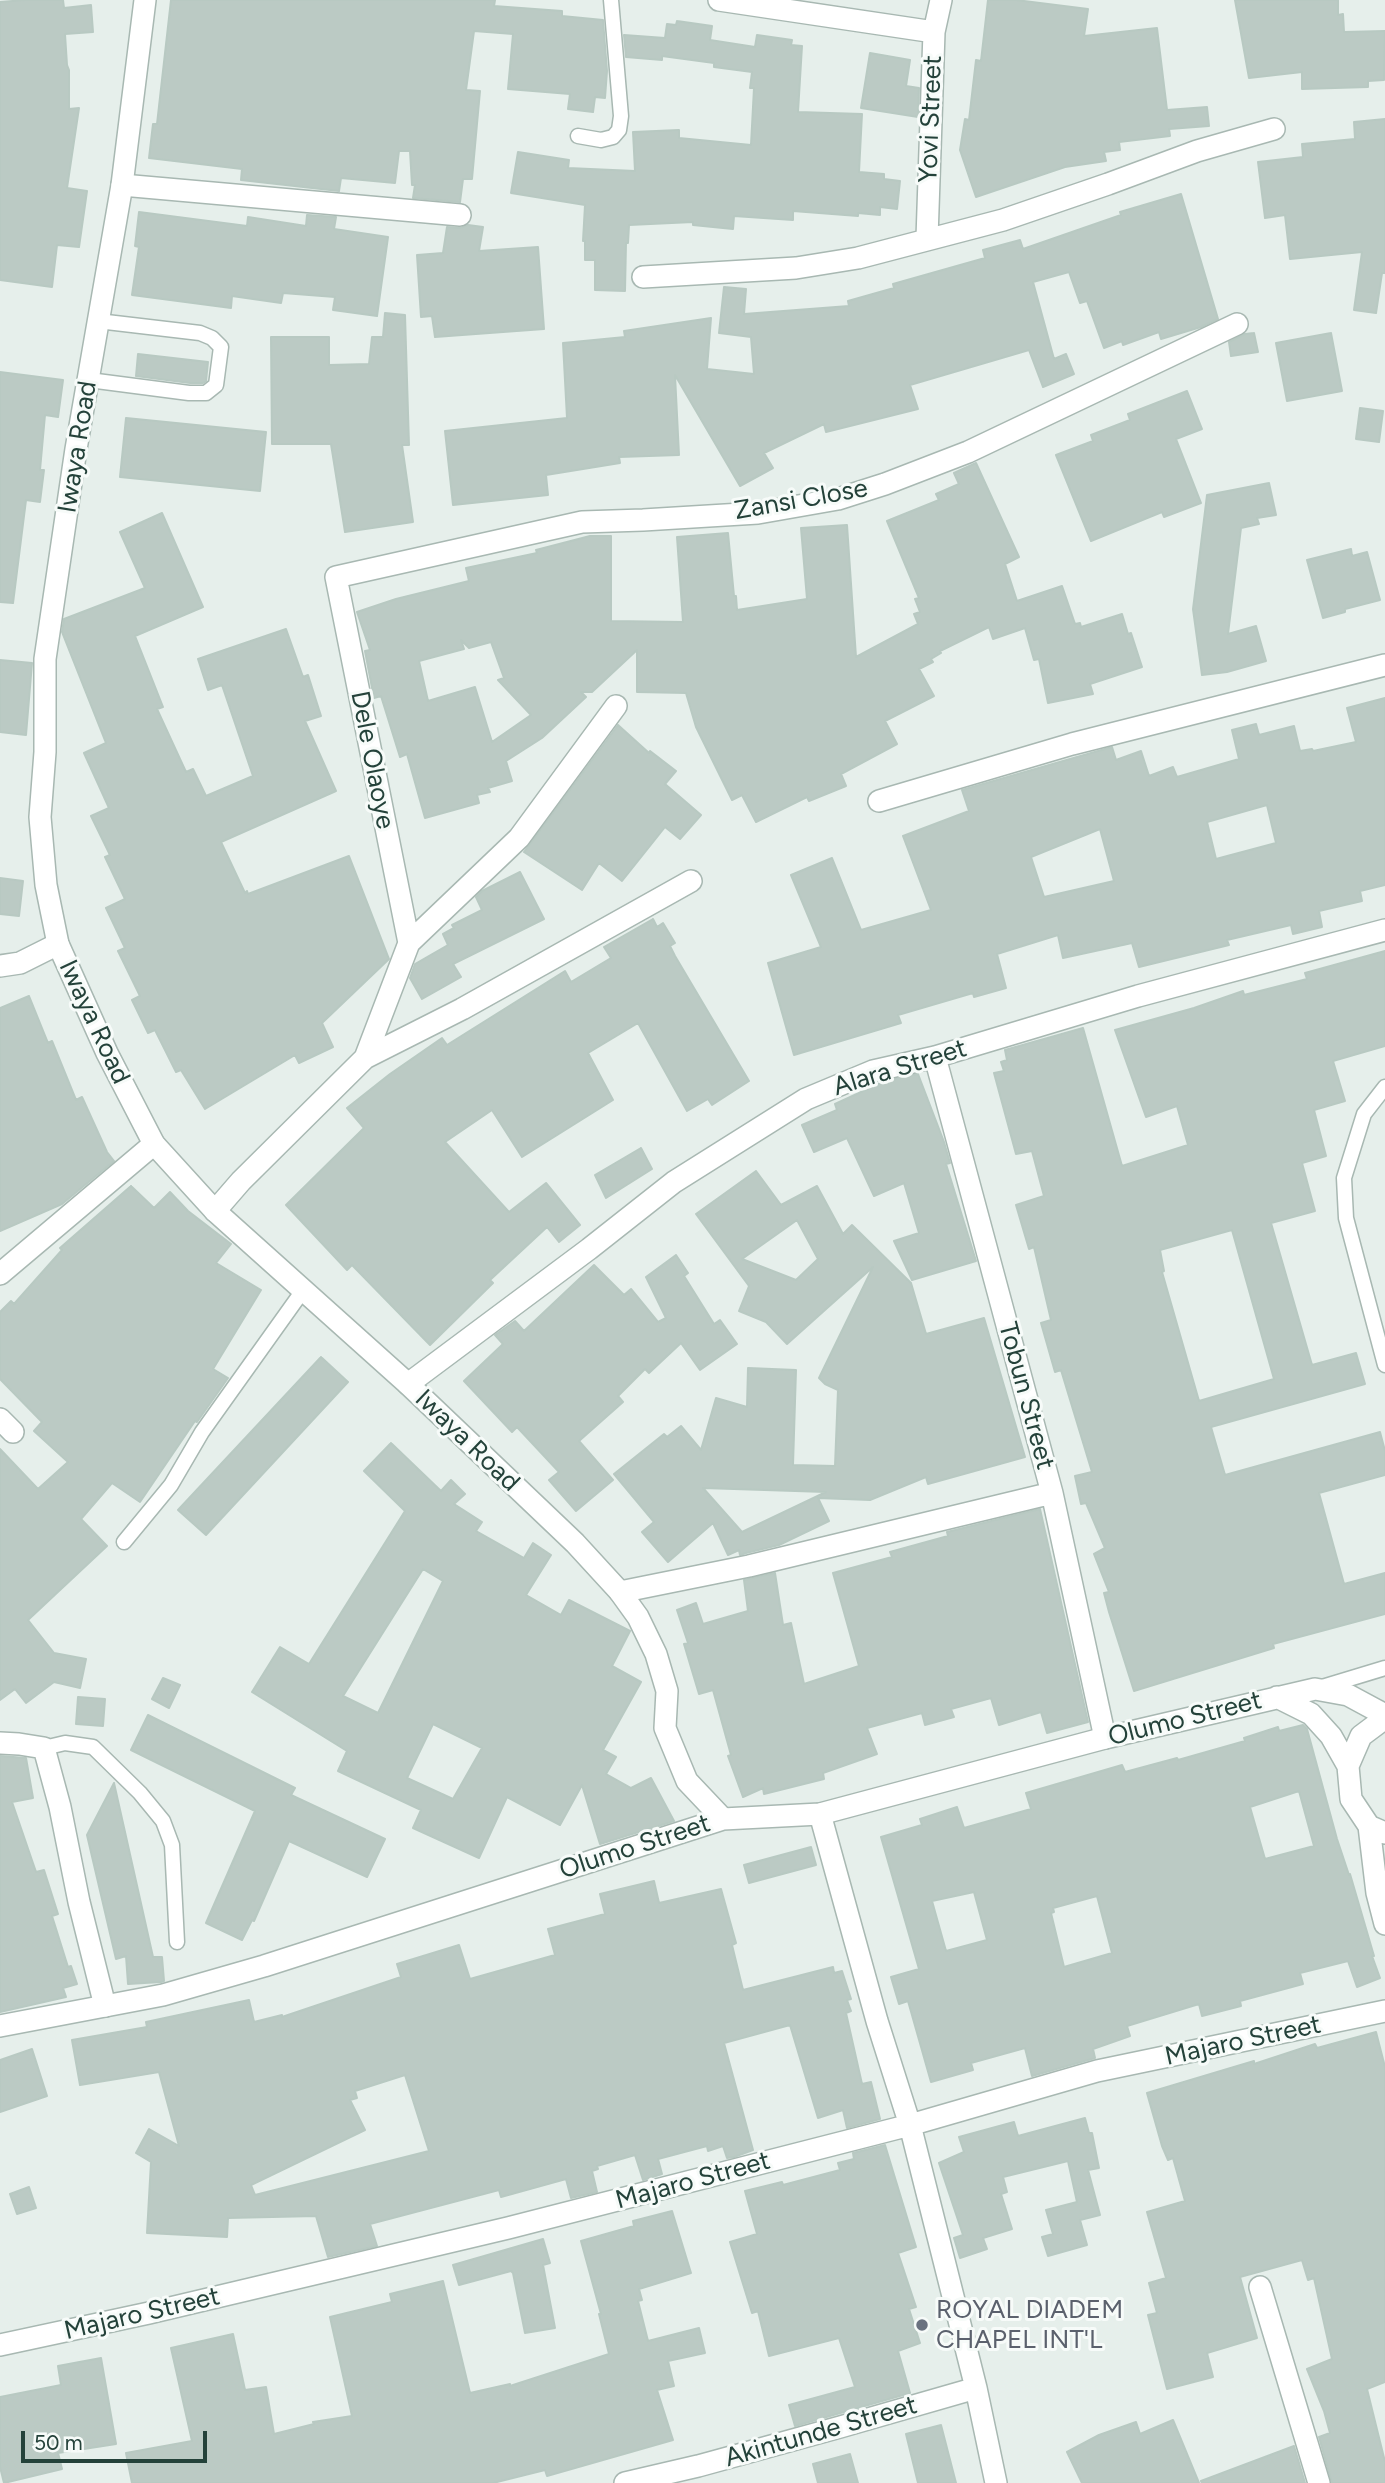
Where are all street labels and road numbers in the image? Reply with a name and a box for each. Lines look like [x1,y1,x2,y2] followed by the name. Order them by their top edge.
[913,55,949,183] street label: Yovi Street
[52,379,104,515] street label: Iwaya Road
[732,473,870,527] street label: Zansi Close
[343,688,401,832] street label: Dele Olaoye
[52,955,136,1089] street label: Iwaya Road
[830,1033,970,1103] street label: Alara Street
[991,1319,1061,1473] street label: Tobun Street
[408,1384,526,1498] street label: Iwaya Road
[1105,1685,1265,1753] street label: Olumo Street
[556,1808,714,1886] street label: Olumo Street
[1162,2009,1324,2073] street label: Majaro Street
[612,2145,774,2217] street label: Majaro Street
[61,2281,223,2347] street label: Majaro Street
[721,2390,921,2474] street label: Akintunde Street

